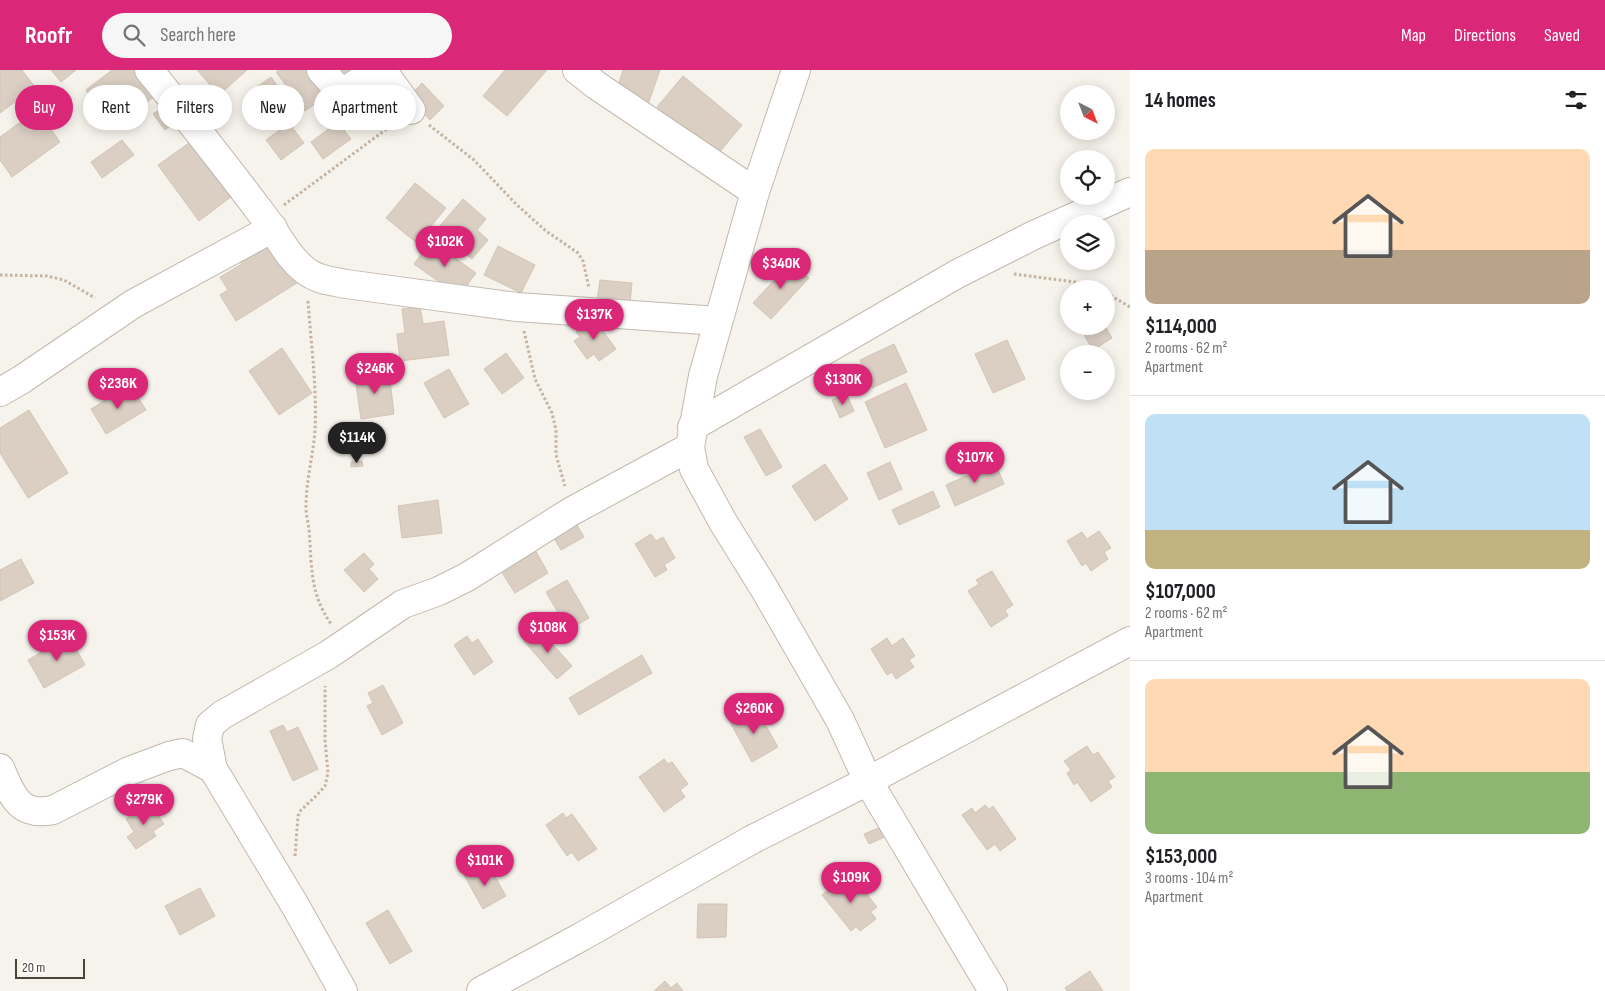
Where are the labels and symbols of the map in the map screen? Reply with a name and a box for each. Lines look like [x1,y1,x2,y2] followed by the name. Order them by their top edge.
[1060,85,1115,140] north arrow
[410,226,480,268] pin: $102K
[746,248,816,290] pin: $340K
[559,298,629,341] pin: $137K
[340,352,410,395] pin: $246K
[808,364,878,406] pin: $130K
[83,368,153,410] pin: $236K
[322,422,392,464] pin: $114K
[940,442,1010,484] pin: $107K
[513,612,583,654] pin: $108K
[22,620,92,662] pin: $153K
[719,692,789,735] pin: $260K
[109,784,179,826] pin: $279K
[450,844,520,887] pin: $101K
[816,862,886,904] pin: $109K
[15,956,85,979] scale bar

